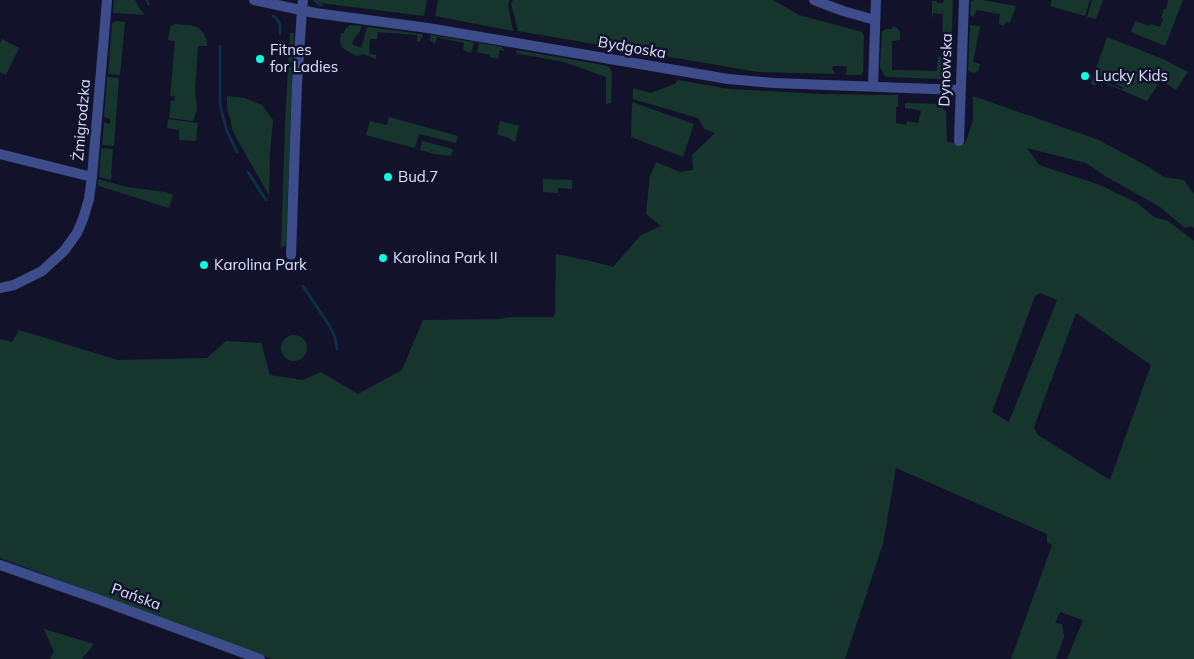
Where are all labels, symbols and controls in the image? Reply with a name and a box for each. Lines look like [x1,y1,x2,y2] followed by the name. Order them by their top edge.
[597,33,667,63] street label: Bydgoska
[936,33,956,107] street label: Dynowska
[270,41,338,76] place label: Fitnes for Ladies
[254,53,266,65] marker: Fitnes for Ladies
[1095,67,1168,85] place label: Lucky Kids
[1079,70,1091,82] marker: Lucky Kids
[69,78,95,162] street label: Żmigrodzka
[398,168,438,186] place label: Bud.7
[382,171,394,183] marker: Bud.7
[393,249,498,267] place label: Karolina Park II
[377,252,389,264] marker: Karolina Park II
[214,256,307,274] place label: Karolina Park
[198,259,210,271] marker: Karolina Park
[109,580,163,614] street label: Pańska

